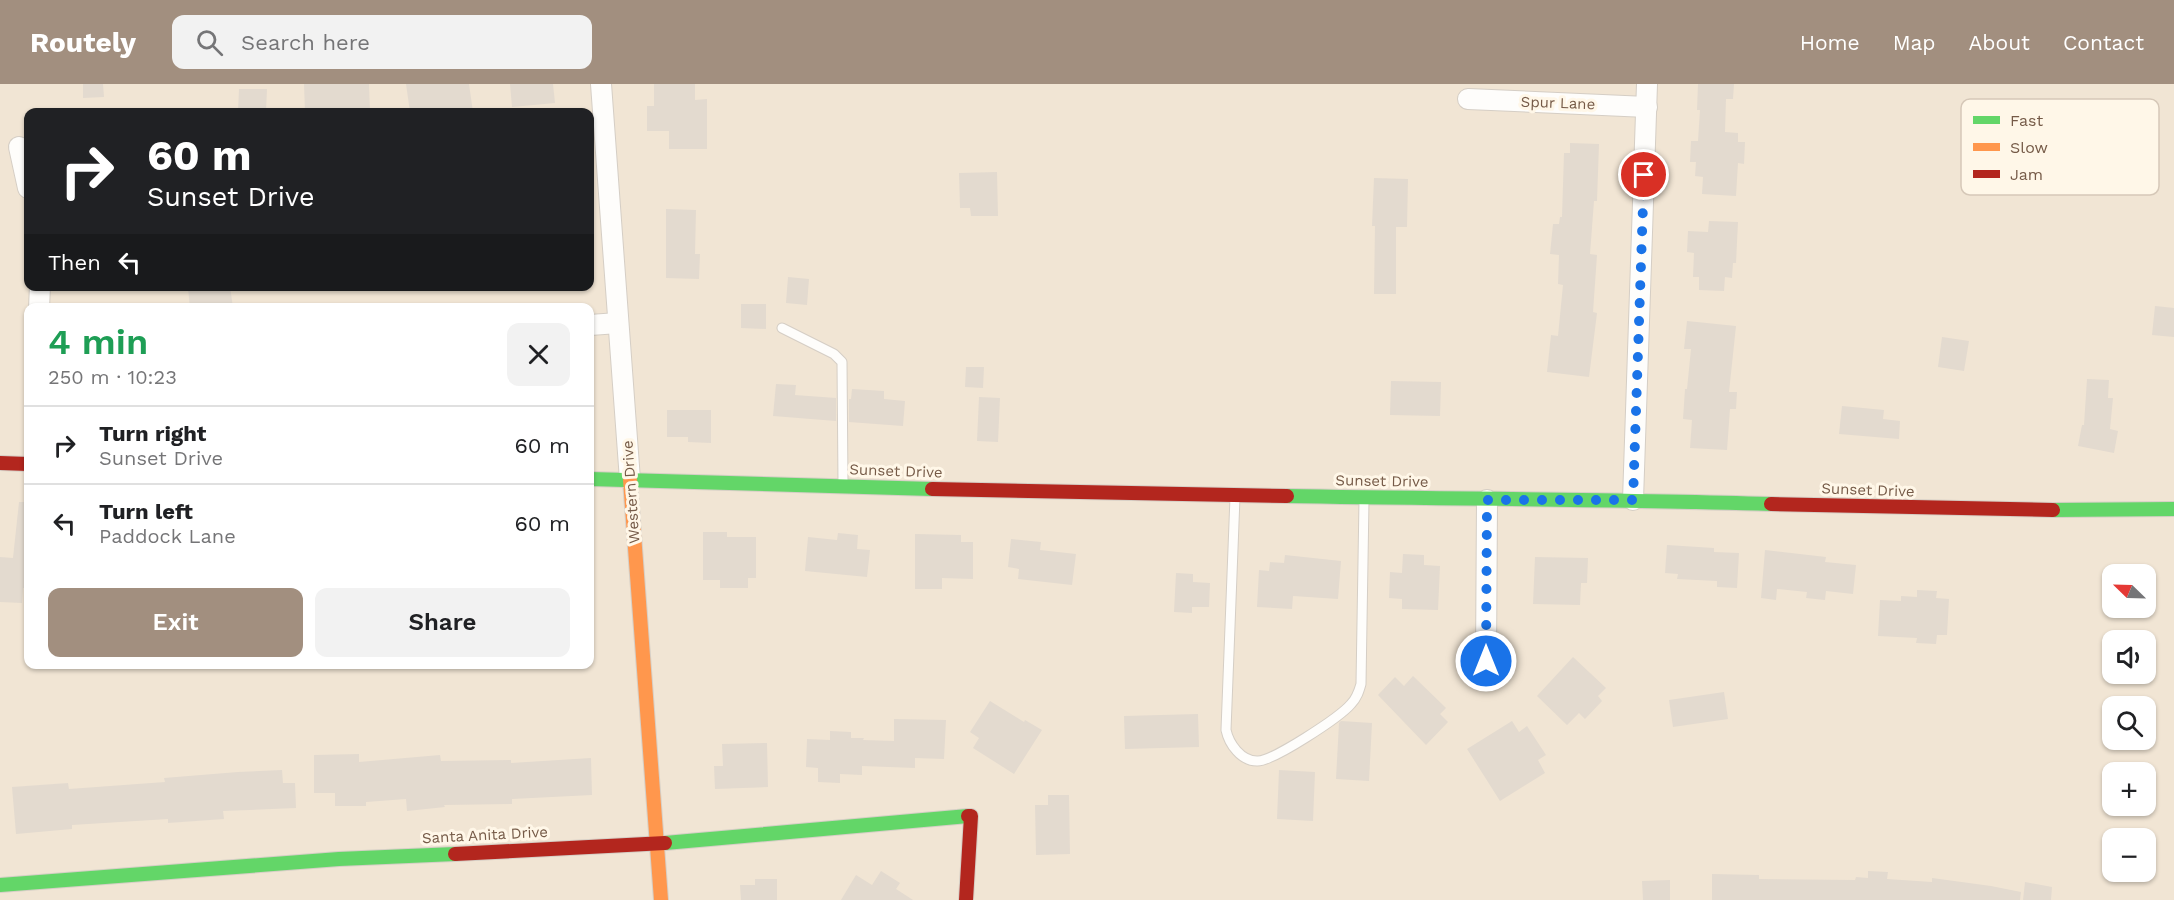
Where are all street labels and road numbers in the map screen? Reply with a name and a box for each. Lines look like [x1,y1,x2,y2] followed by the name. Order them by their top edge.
[1520,93,1596,113] street label: Spur Lane
[618,440,644,544] street label: Western Drive
[849,460,943,482] street label: Sunset Drive
[1335,471,1429,491] street label: Sunset Drive
[1821,479,1915,501] street label: Sunset Drive
[422,823,548,847] street label: Santa Anita Drive

